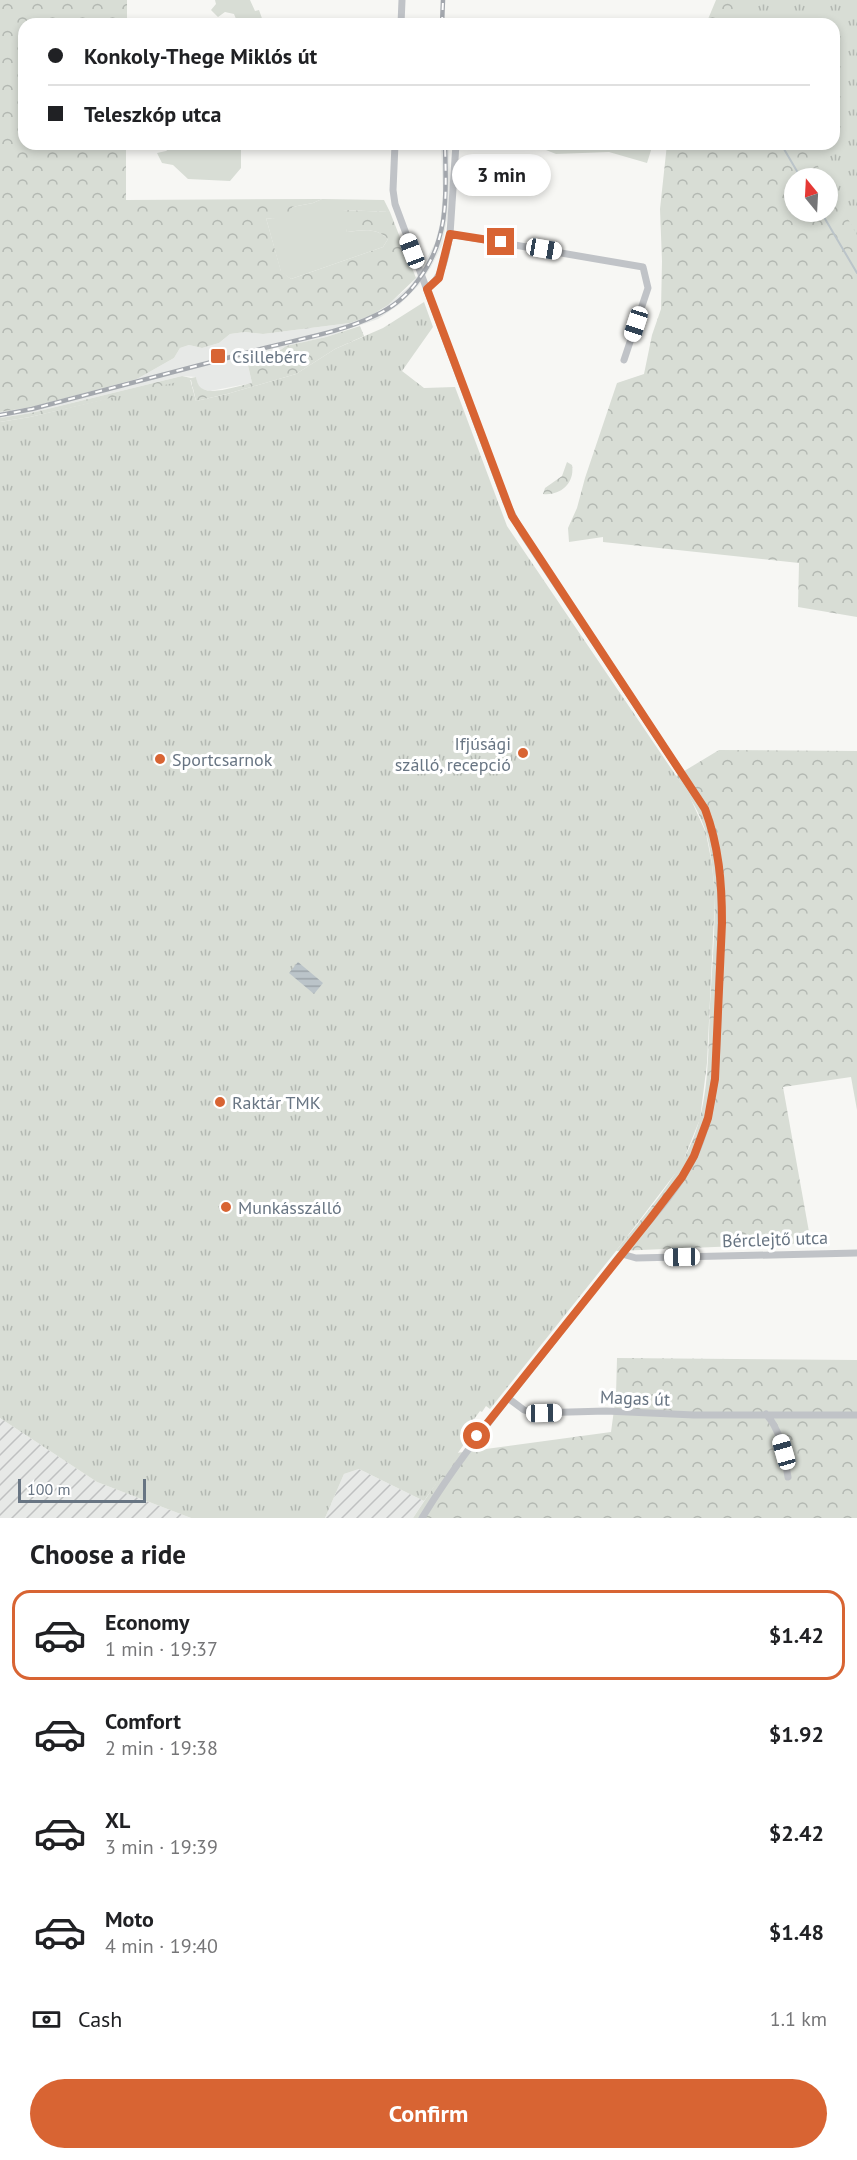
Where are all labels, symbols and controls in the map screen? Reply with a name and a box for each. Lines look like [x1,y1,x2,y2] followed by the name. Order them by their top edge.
[84,42,317,70] text: Konkoly-Thege Miklós út
[84,100,222,128] text: Teleszkóp utca
[452,155,550,197] callout: 3 min
[477,162,526,188] text: 3 min
[784,168,838,222] north arrow
[784,168,838,222] map controls
[487,228,514,255] route end
[397,231,427,271] car
[525,237,563,261] car
[622,304,650,344] car
[232,345,307,368] place label: Csillebérc
[209,347,227,365] marker: Csillebérc
[395,732,511,776] place label: Ifjúsági szálló, recepció
[516,746,530,760] marker: Ifjúsági szálló, recepció
[172,748,273,771] place label: Sportcsarnok
[153,752,167,766] marker: Sportcsarnok
[232,1091,321,1114] place label: Raktár TMK
[213,1095,227,1109] marker: Raktár TMK
[238,1196,342,1219] place label: Munkásszálló
[219,1200,233,1214] marker: Munkásszálló
[722,1226,828,1252] street label: Bérclejtő utca
[664,1248,700,1266] car
[600,1385,670,1411] street label: Magas út
[526,1404,562,1422] car
[463,1422,490,1449] route start
[770,1432,798,1472] car
[18,1476,146,1504] scale bar
[27,1479,70,1499] text: 100 m
[30,1537,186,1571] text: Choose a ride
[33,1608,87,1662] icon: car
[105,1608,189,1636] text: Economy
[769,1621,824,1649] text: $1.42
[105,1636,218,1662] text: 1 min · 19:37
[33,1707,87,1761] icon: car
[105,1707,181,1735] text: Comfort
[769,1720,824,1748] text: $1.92
[105,1735,218,1761] text: 2 min · 19:38
[33,1806,87,1860] icon: car
[105,1806,130,1834] text: XL
[769,1819,824,1847] text: $2.42
[105,1834,218,1860] text: 3 min · 19:39
[33,1905,87,1959] icon: car
[105,1905,154,1933] text: Moto
[769,1918,824,1946] text: $1.48
[105,1933,218,1959] text: 4 min · 19:40
[30,2003,63,2036] icon: cash
[78,2005,122,2033] text: Cash
[770,2006,827,2032] text: 1.1 km
[30,2079,827,2148] button: Confirm

